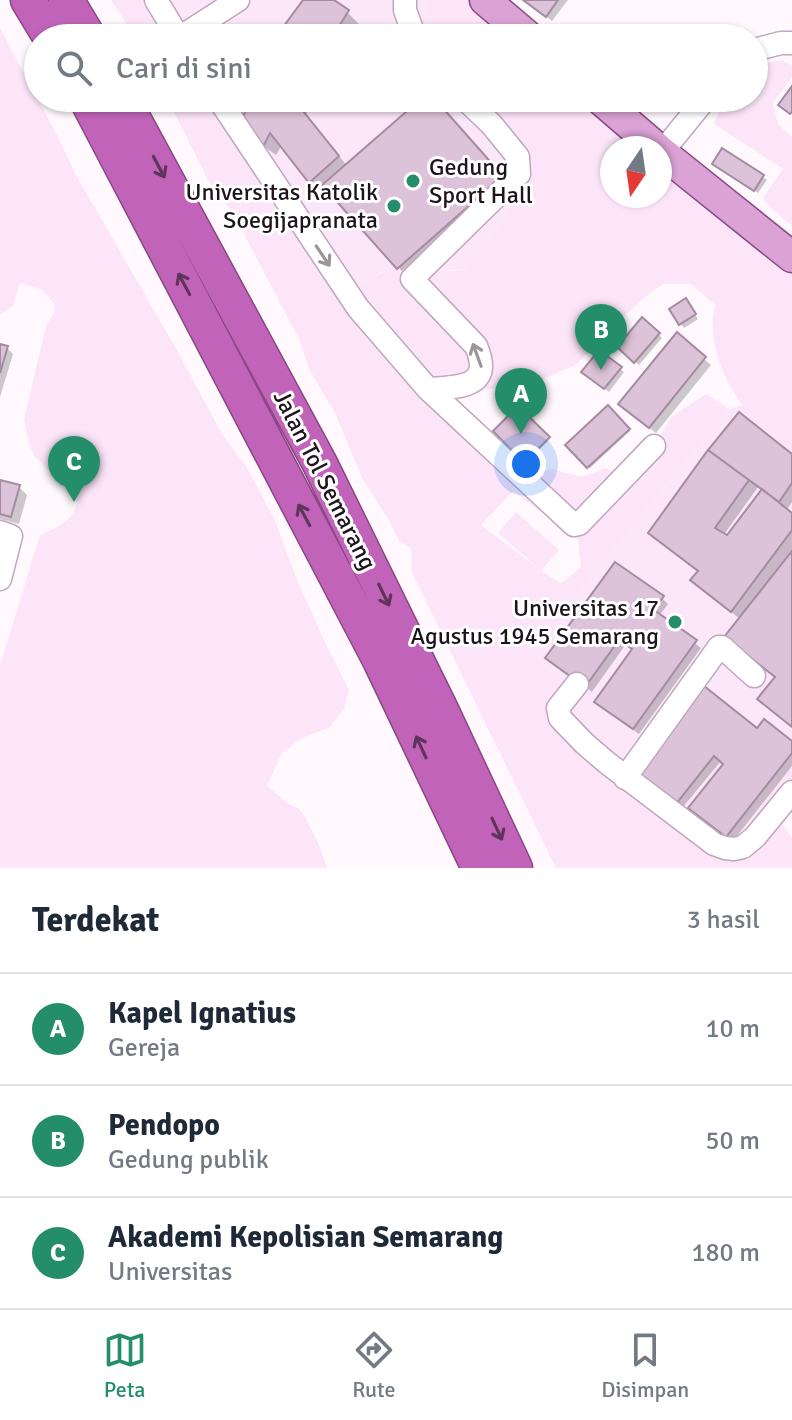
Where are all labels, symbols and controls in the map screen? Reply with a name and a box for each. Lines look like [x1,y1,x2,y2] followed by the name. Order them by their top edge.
[24,24,768,112] search box
[52,46,96,90] icon: search
[116,50,252,87] text: Cari di sini
[600,136,672,208] north arrow
[429,152,533,210] place label: Gedung Sport Hall
[152,154,167,178] one-way arrow
[404,172,422,190] marker: Gedung Sport Hall
[186,177,378,235] place label: Universitas Katolik Soegijapranata
[385,197,403,215] marker: Universitas Katolik Soegijapranata
[315,244,331,267] one-way arrow
[176,273,192,297] one-way arrow
[575,304,627,370] pin: B
[469,343,483,367] one-way arrow
[495,368,547,434] pin: A
[267,385,383,575] street label: Jalan Tol Semarang
[48,436,100,502] pin: C
[506,444,546,484] your location
[296,503,312,527] one-way arrow
[377,583,392,607] one-way arrow
[411,593,659,651] place label: Universitas 17 Agustus 1945 Semarang
[666,613,684,631] marker: Universitas 17 Agustus 1945 Semarang
[413,735,428,759] one-way arrow
[490,817,505,841] one-way arrow
[32,899,159,941] text: Terdekat
[687,904,760,936] text: 3 hasil
[108,995,296,1032] text: Kapel Ignatius
[50,1013,66,1045] text: A
[705,1013,760,1045] text: 10 m
[108,1032,180,1064] text: Gereja
[108,1107,220,1144] text: Pendopo
[50,1125,66,1157] text: B
[705,1125,760,1157] text: 50 m
[108,1144,269,1176] text: Gedung publik
[108,1219,503,1256] text: Akademi Kepolisian Semarang
[50,1237,66,1269] text: C
[691,1237,760,1269] text: 180 m
[108,1256,232,1288] text: Universitas
[103,1328,147,1403] tab: Peta
[352,1328,396,1403] tab: Rute
[601,1328,689,1403] tab: Disimpan

